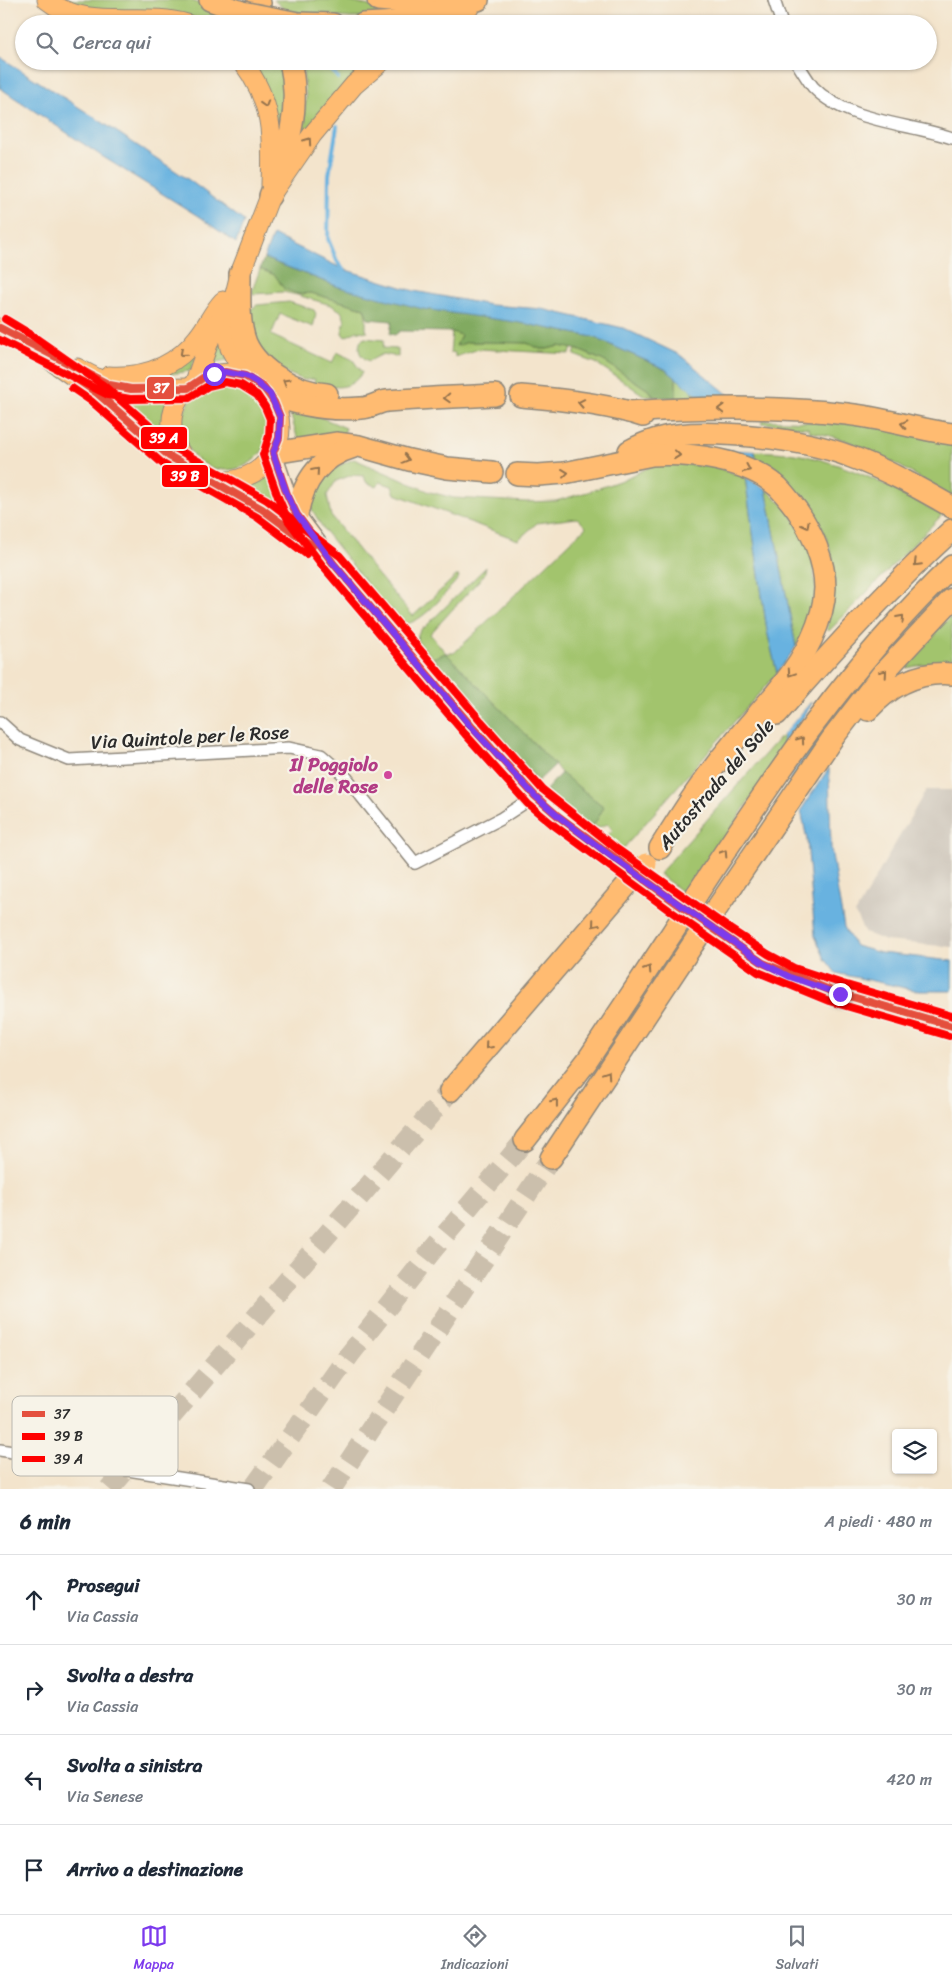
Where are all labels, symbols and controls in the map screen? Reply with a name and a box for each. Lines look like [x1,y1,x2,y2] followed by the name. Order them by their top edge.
[15,15,937,70] search box
[73,26,151,59] text: Cerca qui
[33,29,61,57] icon: search
[260,99,270,107] one-way arrow
[302,138,311,147] one-way arrow
[179,347,188,356] one-way arrow
[203,363,226,386] route start
[146,376,175,400] line badge: 37
[152,376,170,401] text: 37
[283,378,292,388] one-way arrow
[442,392,450,403] one-way arrow
[577,399,586,409] one-way arrow
[717,403,725,414] one-way arrow
[900,420,909,430] one-way arrow
[140,426,188,450] line badge: 39 A
[148,426,179,451] text: 39 A
[673,449,681,460] one-way arrow
[402,453,411,464] one-way arrow
[742,462,751,473] one-way arrow
[161,464,209,488] line badge: 39 B
[170,464,200,489] text: 39 B
[310,467,319,476] one-way arrow
[561,468,569,479] one-way arrow
[800,519,810,528] one-way arrow
[914,558,923,567] one-way arrow
[895,615,904,624] one-way arrow
[788,667,797,676] one-way arrow
[878,670,887,679] one-way arrow
[649,711,783,858] street label: Autostrada del Sole
[90,715,290,759] street label: Via Quintole per le Rose
[795,736,804,746] one-way arrow
[289,748,378,803] place label: Il Poggiolo delle Rose
[382,769,394,781] marker: Il Poggiolo delle Rose
[718,849,727,859] one-way arrow
[591,918,600,927] one-way arrow
[642,965,652,974] one-way arrow
[829,983,852,1006] route end
[485,1041,494,1050] one-way arrow
[601,1070,611,1079] one-way arrow
[550,1099,558,1108] one-way arrow
[12,1396,178,1476] legend
[54,1402,71,1427] text: 37
[54,1424,83,1449] text: 39 B
[892,1429,937,1474] map controls
[892,1429,937,1474] button: layers
[54,1447,83,1472] text: 39 A
[20,1503,71,1541] text: 6 min
[825,1507,932,1536] text: A piedi · 480 m
[67,1569,140,1602] text: Prosegui
[897,1585,932,1614] text: 30 m
[20,1586,48,1614] icon: ahead
[67,1602,138,1631] text: Via Cassia
[67,1659,193,1692] text: Svolta a destra
[897,1675,932,1704] text: 30 m
[20,1676,48,1704] icon: right
[67,1692,138,1721] text: Via Cassia
[67,1749,202,1782] text: Svolta a sinistra
[886,1765,932,1794] text: 420 m
[20,1766,48,1794] icon: left
[67,1782,143,1811] text: Via Senese
[67,1853,243,1886] text: Arrivo a destinazione
[20,1856,48,1884] icon: arrive
[134,1922,174,1977] tab: Mappa
[441,1922,508,1977] tab: Indicazioni
[776,1922,818,1977] tab: Salvati

